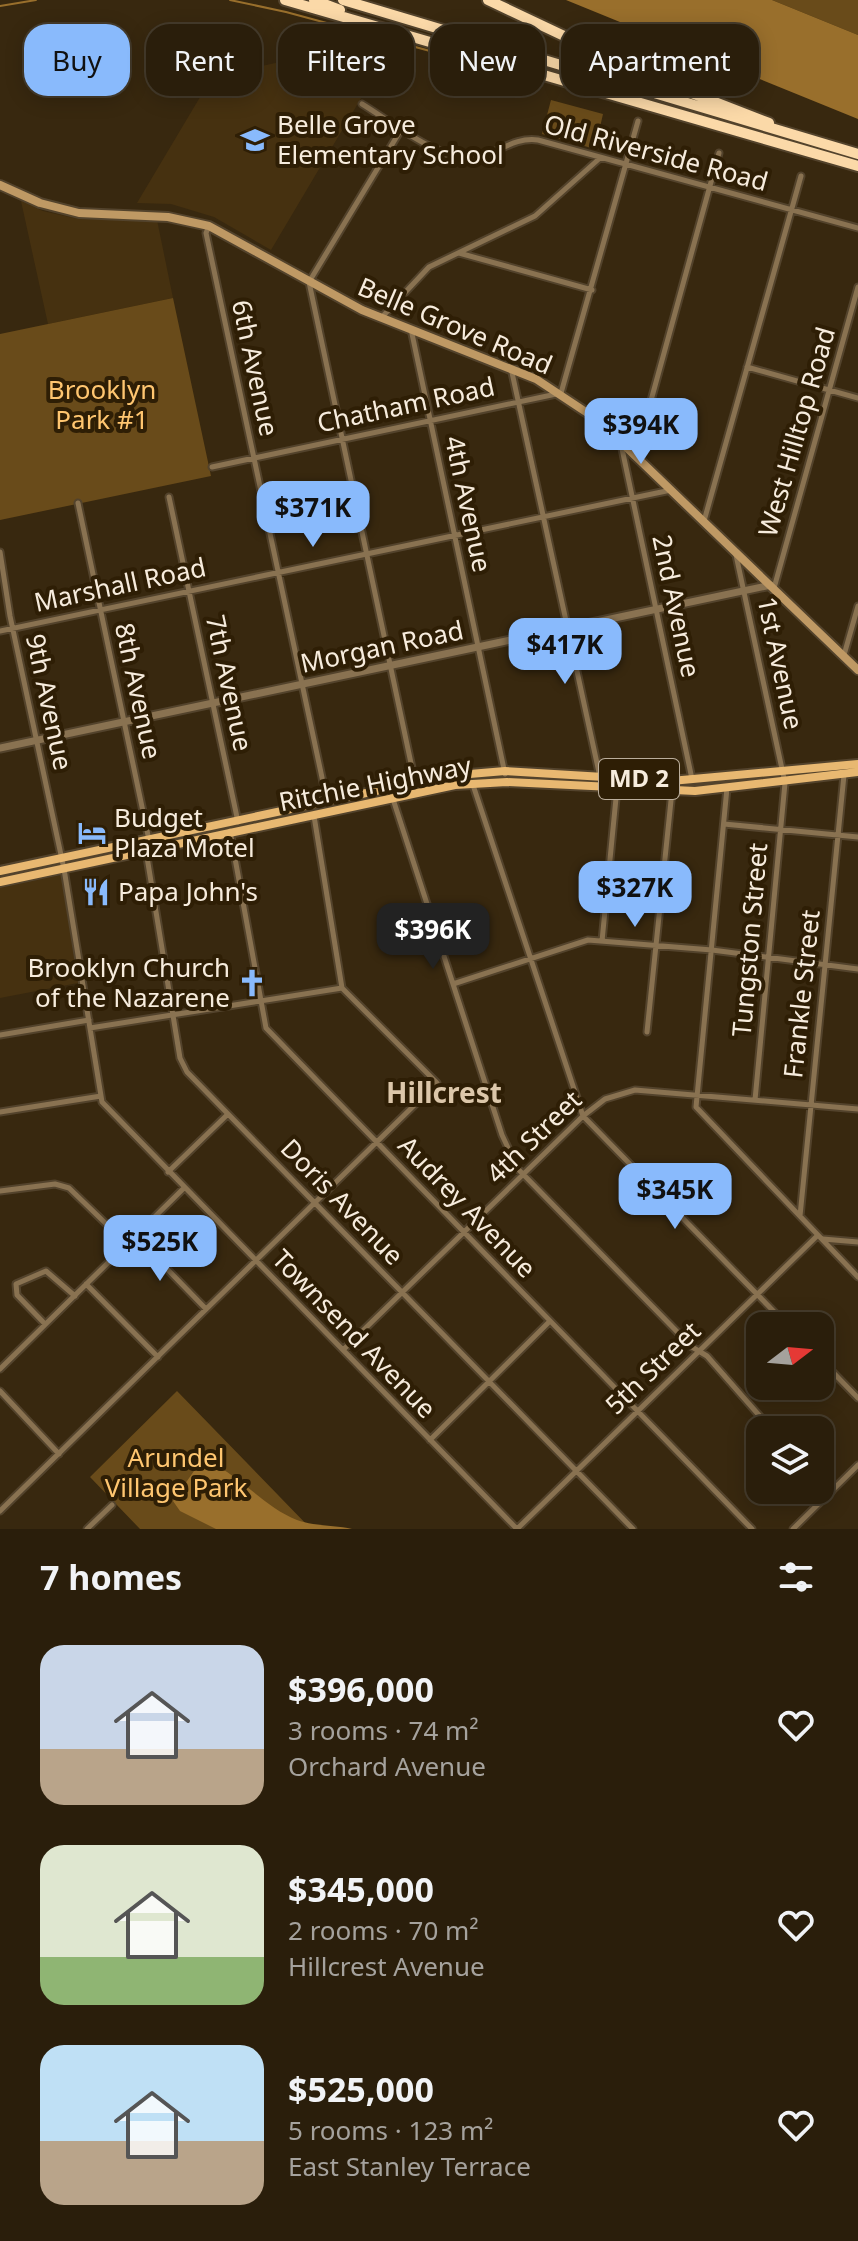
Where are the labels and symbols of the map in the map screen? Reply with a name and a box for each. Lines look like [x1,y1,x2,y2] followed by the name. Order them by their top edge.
[540,105,772,199] street label: Old Riverside Road
[277,106,504,172] place label: Belle Grove Elementary School
[240,125,270,155] school or university icon: Belle Grove Elementary School
[353,268,558,382] street label: Belle Grove Road
[224,296,288,439] street label: 6th Avenue
[749,323,843,541] street label: West Hilltop Road
[314,368,498,440] street label: Chatham Road
[48,371,156,437] park label: Brooklyn Park #1
[585,398,697,466] pin: $394K
[437,432,501,575] street label: 4th Avenue
[257,481,369,549] pin: $371K
[644,531,710,680] street label: 2nd Avenue
[31,548,209,620] street label: Marshall Road
[749,593,813,732] street label: 1st Avenue
[198,611,262,754] street label: 7th Avenue
[297,611,467,681] street label: Morgan Road
[509,618,621,686] pin: $417K
[107,619,171,762] street label: 8th Avenue
[18,630,82,773] street label: 9th Avenue
[276,747,475,819] street label: Ritchie Highway
[599,759,679,799] road number: MD 2
[114,799,255,865] place label: Budget Plaza Motel
[77,818,107,848] hotel icon: Budget Plaza Motel
[723,842,775,1038] street label: Tungston Street
[579,861,691,929] pin: $327K
[118,873,258,909] place label: Papa John's
[81,877,111,907] restaurant icon: Papa John's
[377,903,489,971] pin: $396K
[774,908,828,1080] street label: Frankle Street
[27,949,230,1015] place label: Brooklyn Church of the Nazarene
[237,968,267,998] church icon: Brooklyn Church of the Nazarene
[386,1073,502,1111] district label: Hillcrest
[478,1082,589,1191] street label: 4th Street
[391,1127,545,1285] street label: Audrey Avenue
[273,1130,412,1272] street label: Doris Avenue
[619,1163,731,1231] pin: $345K
[104,1215,216,1283] pin: $525K
[265,1241,445,1426] street label: Townsend Avenue
[746,1312,834,1400] north arrow
[597,1313,708,1422] street label: 5th Street
[105,1439,247,1505] park label: Arundel Village Park

